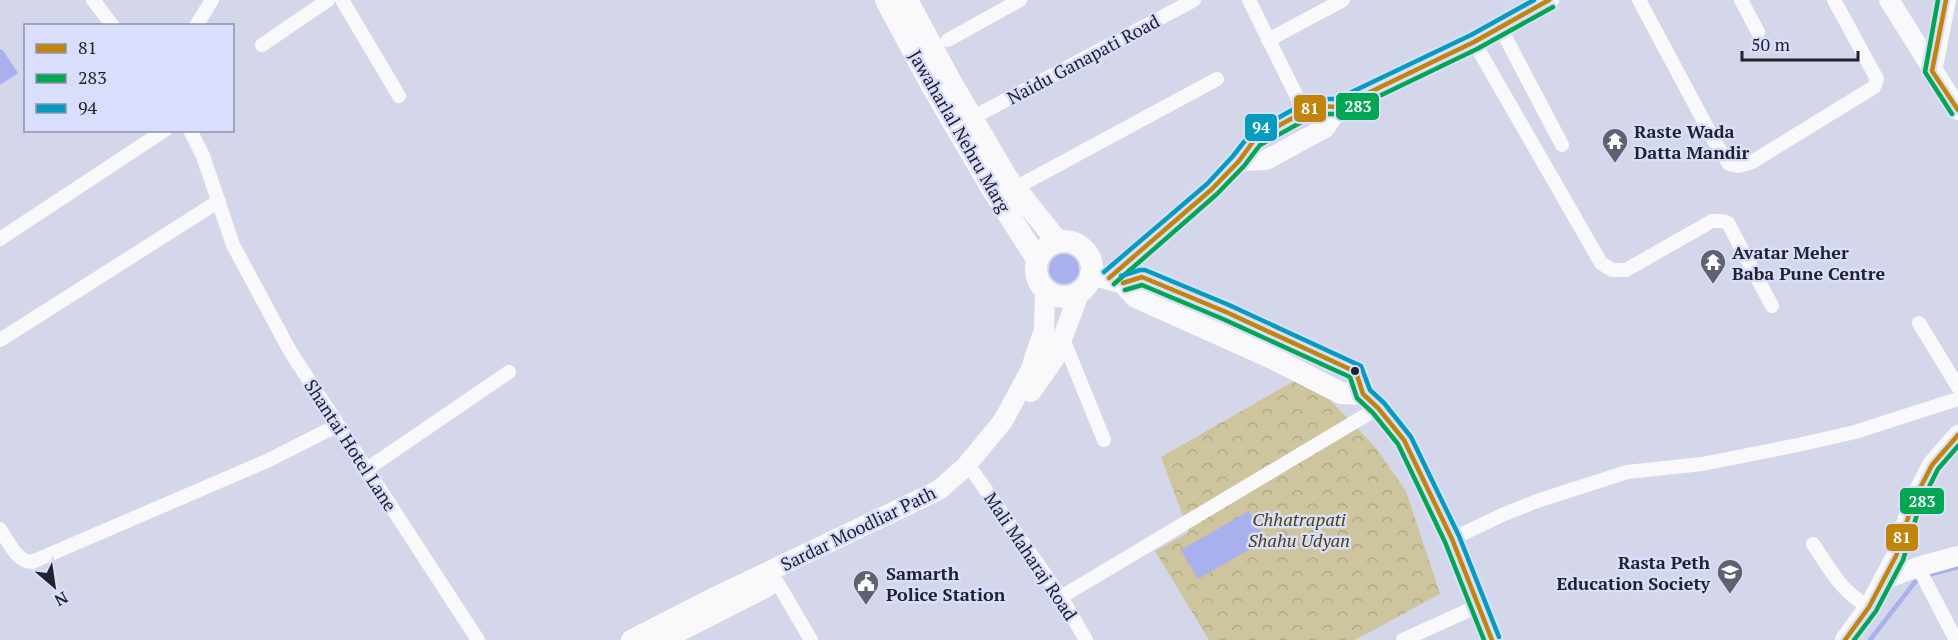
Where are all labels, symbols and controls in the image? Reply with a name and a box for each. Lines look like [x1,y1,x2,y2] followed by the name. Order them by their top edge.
[1003,9,1163,109] street label: Naidu Ganapati Road
[24,24,234,132] legend
[1742,24,1858,62] scale bar
[1751,32,1791,56] text: 50 m
[78,35,97,59] text: 81
[904,45,1017,217] street label: Jawaharlal Nehru Marg
[78,65,107,89] text: 283
[1335,92,1380,121] line badge: 283
[1293,94,1327,123] line badge: 81
[78,95,98,119] text: 94
[1344,95,1372,117] text: 283
[1301,97,1319,119] text: 81
[1244,113,1278,142] line badge: 94
[1252,116,1270,138] text: 94
[1634,119,1749,164] place label: Raste Wada Datta Mandir
[1600,126,1630,164] temple icon: Raste Wada Datta Mandir
[1732,240,1885,285] place label: Avatar Meher Baba Pune Centre
[1698,247,1728,285] temple icon: Avatar Meher Baba Pune Centre
[1349,365,1361,377] unlabelled marker
[299,374,403,516] street label: Shantai Hotel Lane
[776,480,940,576] street label: Sardar Moodliar Path
[979,487,1083,625] street label: Mali Maharaj Road
[1899,487,1945,515] line badge: 283
[1908,490,1936,512] text: 283
[1248,507,1350,552] park label: Chhatrapati Shahu Udyan
[1885,523,1919,552] line badge: 81
[1893,526,1911,548] text: 81
[1556,550,1710,595] place label: Rasta Peth Education Society
[24,556,84,616] north arrow
[1715,557,1745,595] school or university icon: Rasta Peth Education Society
[886,561,1006,606] place label: Samarth Police Station
[851,568,881,606] public building icon: Samarth Police Station
[51,587,72,612] text: N

